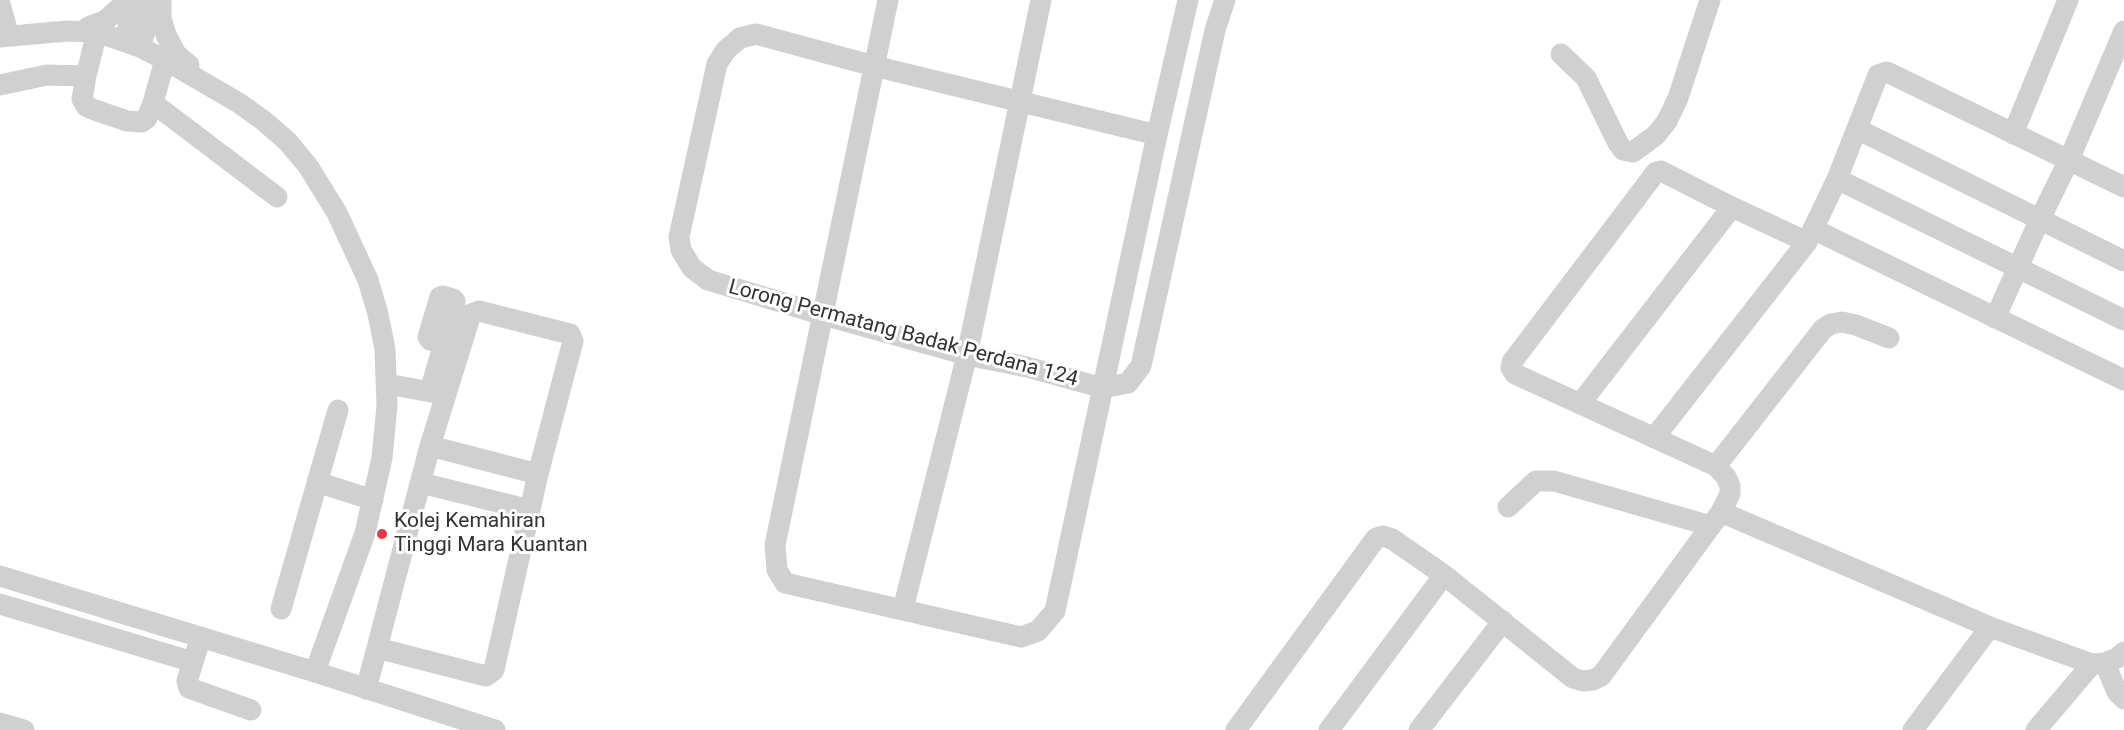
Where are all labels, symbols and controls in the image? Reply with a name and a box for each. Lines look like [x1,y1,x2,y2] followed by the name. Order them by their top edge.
[726,275,1080,393] street label: Lorong Permatang Badak Perdana 124
[394,509,588,559] place label: Kolej Kemahiran Tinggi Mara Kuantan
[375,527,389,541] marker: Kolej Kemahiran Tinggi Mara Kuantan

